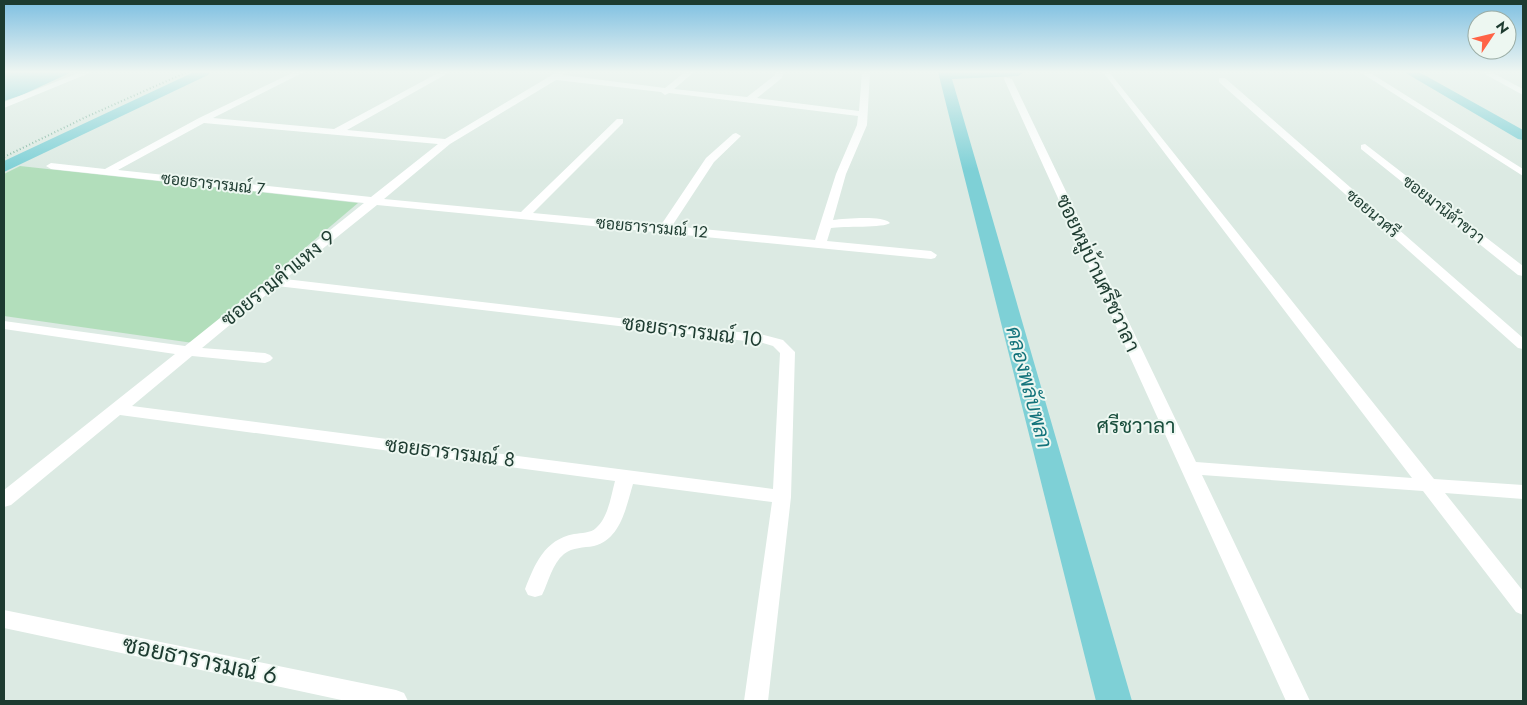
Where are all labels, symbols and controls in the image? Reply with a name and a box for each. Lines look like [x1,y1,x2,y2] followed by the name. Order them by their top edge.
[1467,10,1517,60] north arrow
[1491,17,1514,38] text: N
[160,166,267,200] street label: ซอยธารารมณ์ 7
[1398,170,1490,249] street label: ซอยมานิต้าขวา
[1341,184,1405,243] street label: ซอยนวศรี
[1048,190,1147,357] street label: ซอยหมู่บ้านศรีชวาลา
[595,210,709,244] street label: ซอยธารารมณ์ 12
[215,223,342,334] street label: ซอยรามคำแหง 9
[620,309,764,354] street label: ซอยธารารมณ์ 10
[998,323,1060,451] water label: คลองพลับพลา
[1097,411,1175,441] district label: ศรีชวาลา
[383,430,517,475] street label: ซอยธารารมณ์ 8
[119,626,281,693] street label: ซอยธารารมณ์ 6

